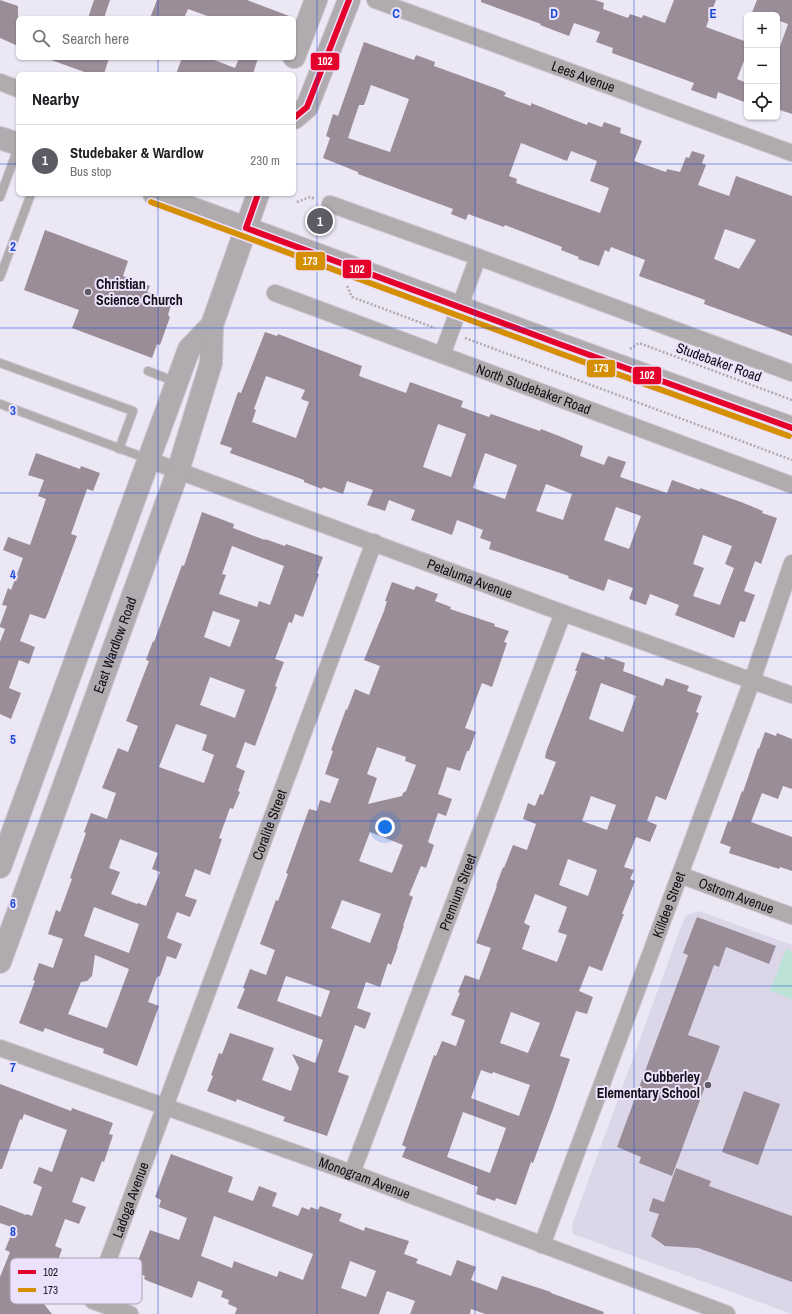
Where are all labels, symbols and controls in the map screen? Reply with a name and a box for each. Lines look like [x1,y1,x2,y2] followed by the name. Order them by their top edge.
[392,5,400,22] text: C
[550,5,558,22] text: D
[709,5,717,22] text: E
[744,12,780,120] map controls
[744,12,780,48] button: +
[16,16,296,60] search box
[30,27,52,49] icon: search
[62,28,129,49] text: Search here
[744,48,780,84] button: −
[310,52,340,71] line badge: 102
[317,54,333,68] text: 102
[549,57,618,96] street label: Lees Avenue
[744,84,780,120] button: locate
[32,87,79,110] text: Nearby
[70,142,204,163] text: Studebaker & Wardlow
[42,152,48,169] text: 1
[250,152,280,169] text: 230 m
[70,163,111,180] text: Bus stop
[307,206,333,236] pin: 1
[10,238,16,255] text: 2
[295,251,326,271] line badge: 173
[302,254,318,268] text: 173
[342,259,372,279] line badge: 102
[349,262,365,276] text: 102
[96,275,183,309] place label: Christian Science Church
[83,287,93,297] marker: Christian Science Church
[674,338,764,386] street label: Studebaker Road
[586,359,616,378] line badge: 173
[474,360,593,419] street label: North Studebaker Road
[593,361,609,375] text: 173
[632,366,662,385] line badge: 102
[639,368,655,382] text: 102
[10,402,16,419] text: 3
[425,555,515,603] street label: Petaluma Avenue
[10,566,16,583] text: 4
[89,595,141,696] street label: East Wardlow Road
[10,731,16,748] text: 5
[248,787,291,863] street label: Coralite Street
[375,817,395,837] your location
[435,851,480,933] street label: Premium Street
[648,869,689,940] street label: Killdee Street
[696,874,777,918] street label: Ostrom Avenue
[10,895,16,912] text: 6
[10,1059,16,1076] text: 7
[597,1068,701,1102] place label: Cubberley Elementary School
[703,1080,713,1090] marker: Cubberley Elementary School
[316,1153,413,1203] street label: Monogram Avenue
[108,1159,153,1240] street label: Ladoga Avenue
[10,1223,16,1240] text: 8
[10,1258,142,1304] legend
[43,1265,58,1279] text: 102
[43,1283,58,1297] text: 173

